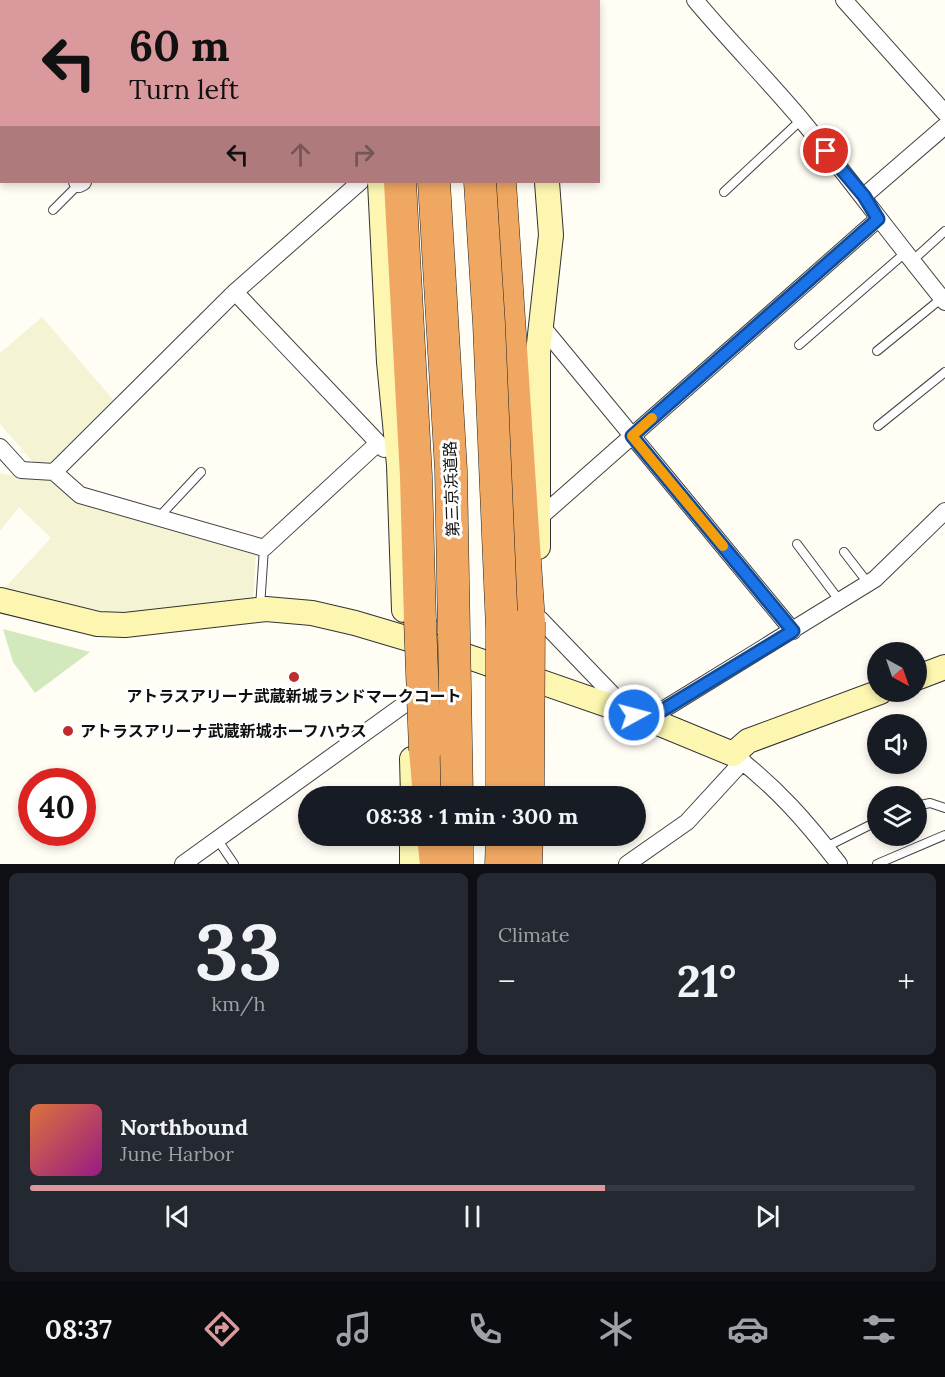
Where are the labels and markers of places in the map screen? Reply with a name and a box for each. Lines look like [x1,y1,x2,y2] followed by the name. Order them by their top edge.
[800,125,851,176] pin
[287,670,301,684] marker: アトラスアリーナ武蔵新城ランドマークコート
[126,686,462,706] place label: アトラスアリーナ武蔵新城ランドマークコート
[80,721,367,741] place label: アトラスアリーナ武蔵新城ホーフハウス
[61,724,75,738] marker: アトラスアリーナ武蔵新城ホーフハウス

